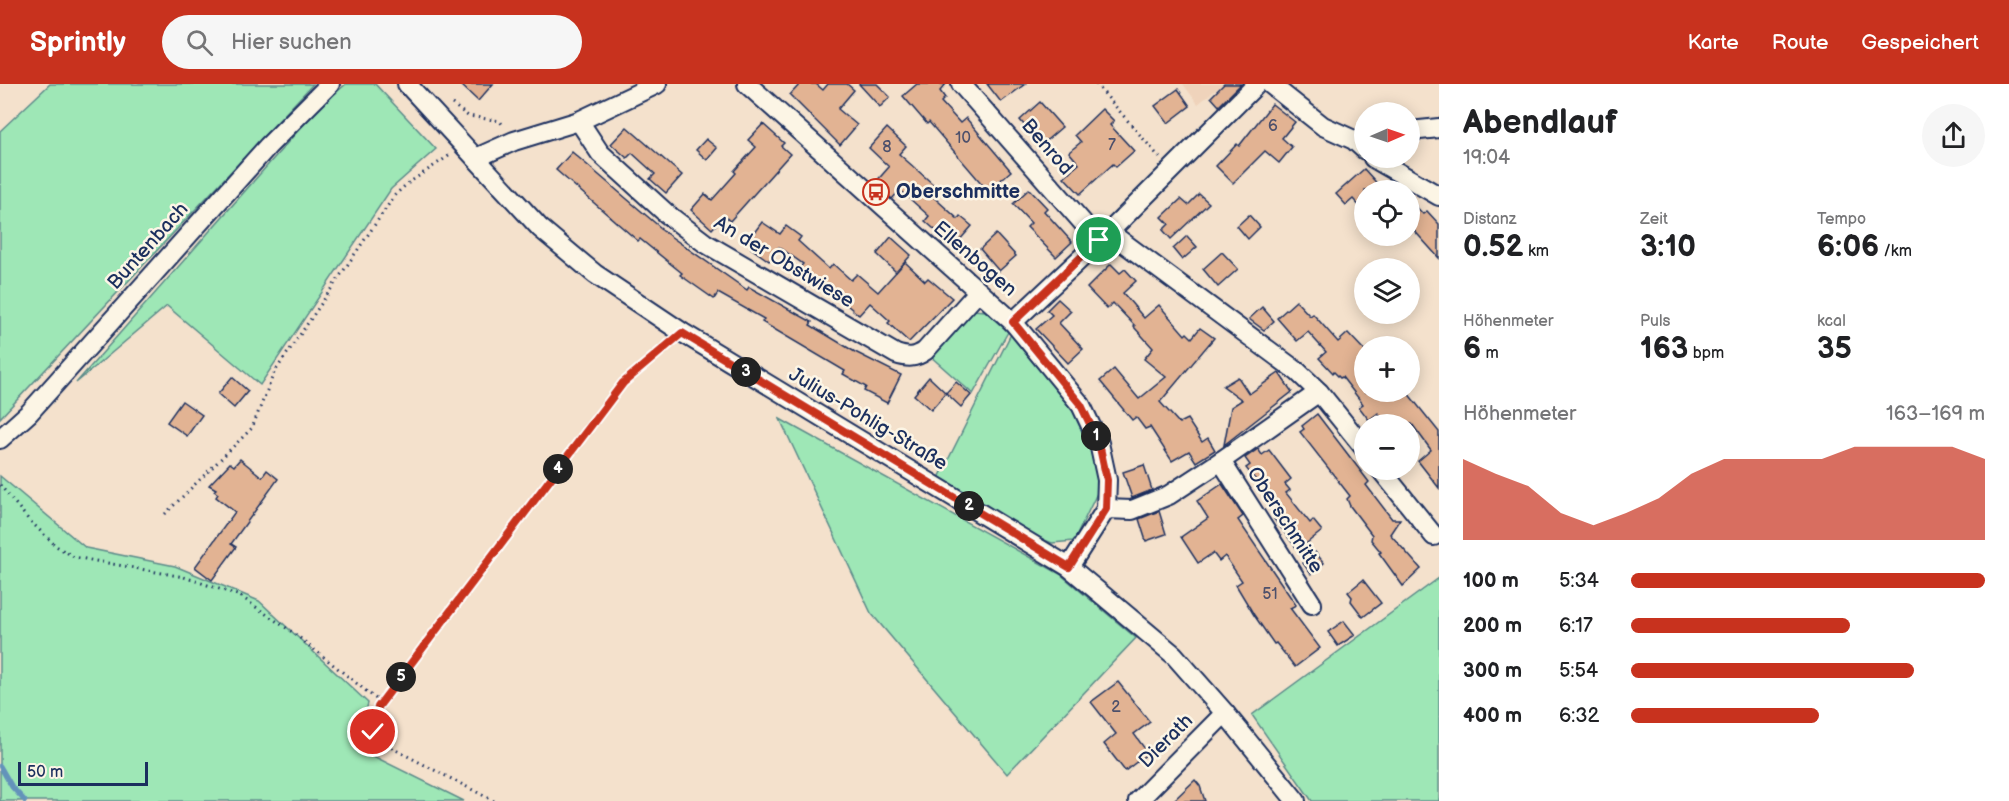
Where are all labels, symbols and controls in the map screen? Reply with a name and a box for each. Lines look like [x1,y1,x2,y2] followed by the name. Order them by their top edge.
[162,15,582,69] search box
[30,26,126,59] text: Sprintly
[183,26,216,59] icon: search
[231,29,352,56] text: Hier suchen
[1687,30,1739,55] text: Karte
[1772,30,1828,55] text: Route
[1861,30,1979,55] text: Gespeichert
[1354,102,1420,168] north arrow
[1354,102,1420,480] map controls
[1463,103,1617,143] text: Abendlauf
[1922,104,1985,167] button: share
[1016,114,1078,180] street label: Benrod
[1268,117,1278,136] house number: 6
[955,129,971,148] house number: 10
[1108,136,1116,155] house number: 7
[882,138,892,157] house number: 8
[1463,146,1510,170] text: 19:04
[861,177,891,207] bus stop icon: Oberschmitte
[896,180,1020,204] place label: Oberschmitte
[1354,180,1420,246] button: locate
[103,197,193,295] street label: Buntenbach
[1463,210,1517,229] text: Distanz
[1640,210,1668,229] text: Zeit
[1817,210,1866,229] text: Tempo
[710,211,858,313] street label: An der Obstwiese
[1073,214,1124,265] pin
[928,216,1022,302] street label: Ellenbogen
[1082,223,1115,256] icon: arrive
[1463,229,1524,265] text: 0.52
[1640,229,1696,265] text: 3:10
[1817,229,1879,265] text: 6:06
[1524,242,1549,261] text: km
[1879,242,1912,261] text: /km
[1354,258,1420,324] button: layers
[1463,312,1553,331] text: Höhenmeter
[1640,312,1670,331] text: Puls
[1817,312,1846,331] text: kcal
[1463,331,1481,367] text: 6
[1640,331,1688,367] text: 163
[1817,331,1852,367] text: 35
[1354,336,1420,402] button: +
[1481,344,1499,363] text: m
[1688,344,1724,363] text: bpm
[731,357,761,387] pin: 3
[741,362,751,381] text: 3
[784,362,952,476] street label: Julius-Pohlig-Straße
[1463,402,1576,426] text: Höhenmeter
[1886,402,1985,426] text: 163–169 m
[1354,414,1420,480] button: −
[1081,421,1111,451] pin: 1
[1093,426,1099,445] text: 1
[543,454,573,484] pin: 4
[553,459,563,478] text: 4
[1242,462,1328,578] street label: Oberschmitte
[954,491,984,521] pin: 2
[964,496,974,515] text: 2
[1463,569,1519,593] text: 100 m
[1559,569,1599,593] text: 5:34
[1262,585,1278,604] house number: 51
[1463,614,1522,638] text: 200 m
[1559,614,1593,638] text: 6:17
[1463,659,1522,683] text: 300 m
[1559,659,1598,683] text: 5:54
[386,662,416,692] pin: 5
[396,667,406,686] text: 5
[1111,698,1121,717] house number: 2
[1463,704,1522,728] text: 400 m
[1559,704,1599,728] text: 6:32
[347,706,398,757] pin
[1134,709,1198,773] street label: Dierath
[356,715,389,748] icon: check
[18,759,148,786] scale bar
[27,763,63,782] text: 50 m

